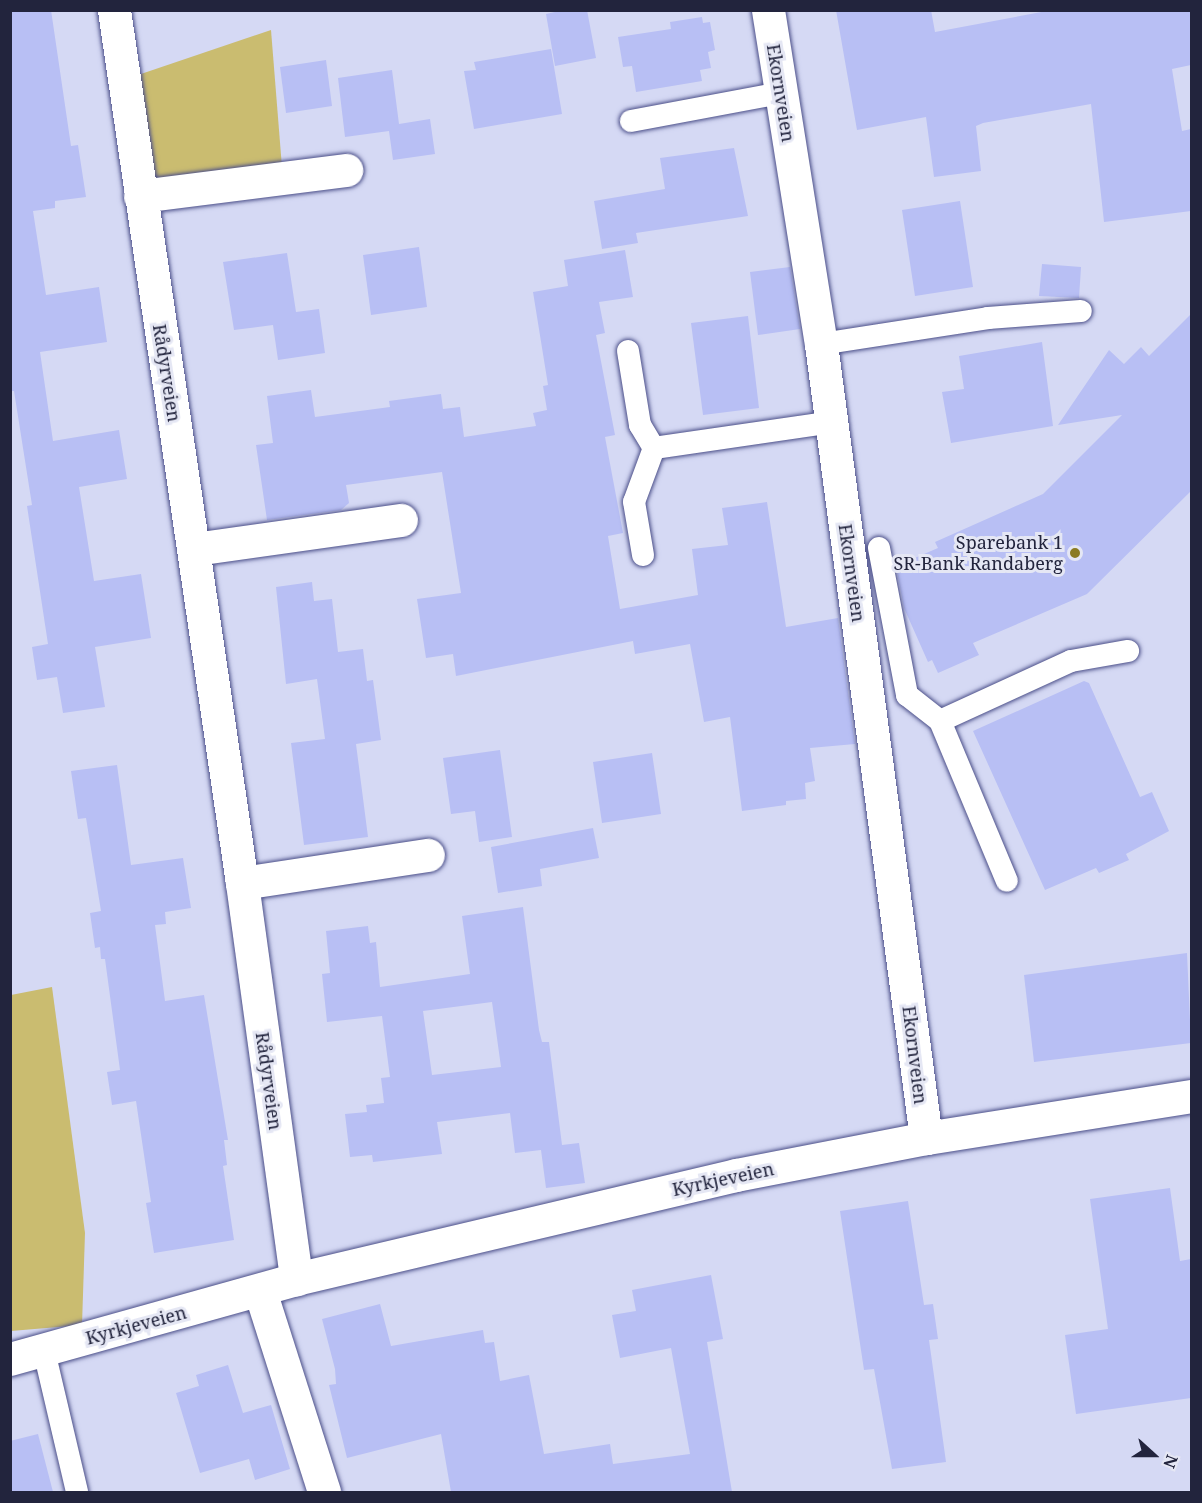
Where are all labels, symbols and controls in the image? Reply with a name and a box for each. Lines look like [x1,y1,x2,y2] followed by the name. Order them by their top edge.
[763,42,799,144] street label: Ekornveien
[149,323,185,423] street label: Rådyrveien
[834,523,870,623] street label: Ekornveien
[894,532,1063,574] place label: Sparebank 1 SR-Bank Randaberg
[1068,546,1082,560] marker: Sparebank 1 SR-Bank Randaberg
[898,1005,932,1105] street label: Ekornveien
[251,1031,287,1131] street label: Rådyrveien
[670,1158,776,1200] street label: Kyrkjeveien
[83,1301,189,1349] street label: Kyrkjeveien
[1124,1425,1184,1485] north arrow
[1158,1452,1183,1471] text: N

